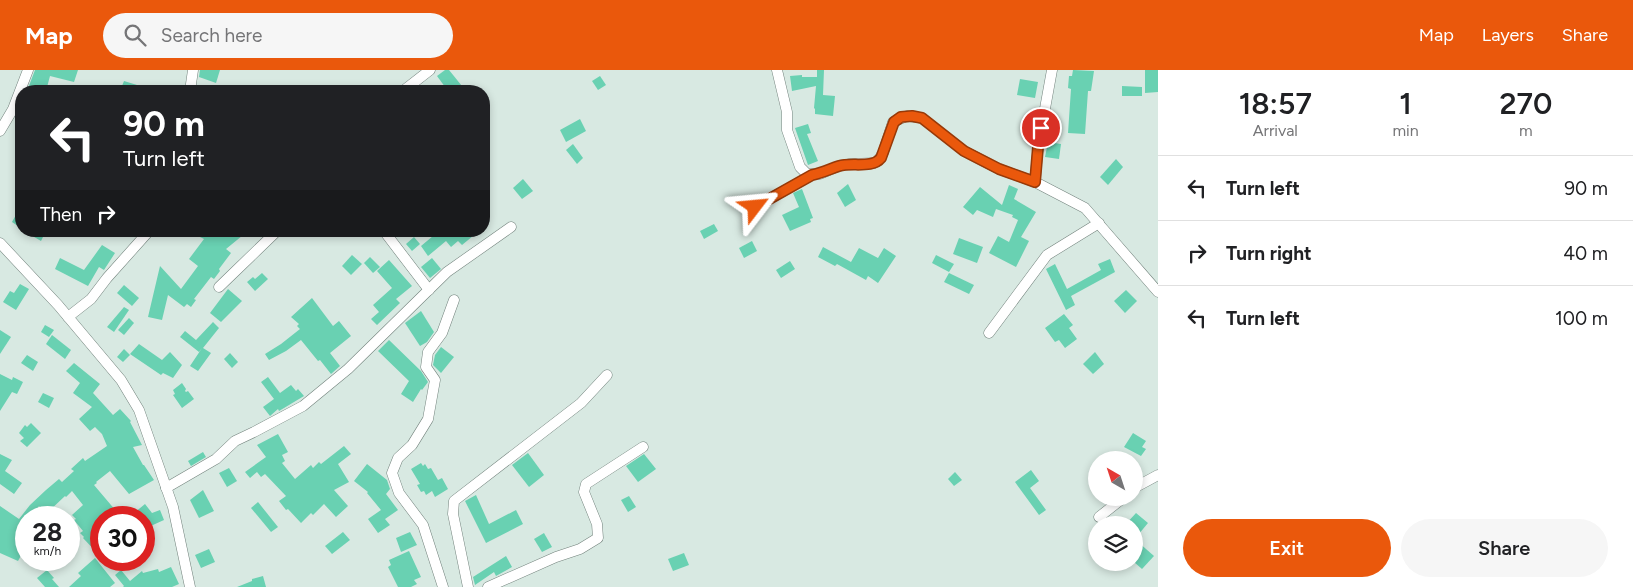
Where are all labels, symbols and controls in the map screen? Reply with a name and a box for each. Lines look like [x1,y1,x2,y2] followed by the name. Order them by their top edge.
[103,13,453,58] search box
[25,21,73,50] text: Map
[121,21,149,49] icon: search
[161,24,262,47] text: Search here
[1419,24,1454,46] text: Map
[1482,24,1534,46] text: Layers
[1562,24,1608,46] text: Share
[1239,85,1312,122] text: 18:57
[1399,85,1412,122] text: 1
[1499,85,1552,122] text: 270
[123,103,205,145] text: 90 m
[40,105,105,170] icon: left
[1020,107,1062,149] pin
[1027,114,1055,142] icon: arrive
[1253,121,1298,140] text: Arrival
[1392,121,1419,140] text: min
[1519,121,1533,140] text: m
[123,145,205,172] text: Turn left
[1183,174,1211,202] icon: left
[1226,177,1300,200] text: Turn left
[1564,177,1608,200] text: 90 m
[728,180,780,232] position arrow
[92,200,120,228] icon: right
[40,203,82,226] text: Then
[1183,239,1211,267] icon: right
[1226,242,1312,265] text: Turn right
[1563,242,1608,265] text: 40 m
[1183,304,1211,332] icon: left
[1226,307,1300,330] text: Turn left
[1555,307,1608,330] text: 100 m
[1088,451,1142,506] north arrow
[1088,451,1143,571] map controls
[90,506,155,571] speed limit sign: 30
[1088,516,1143,571] button: layers
[33,517,62,547] text: 28
[1183,519,1391,577] button: Exit
[1401,519,1608,577] button: Share
[34,544,61,558] text: km/h

